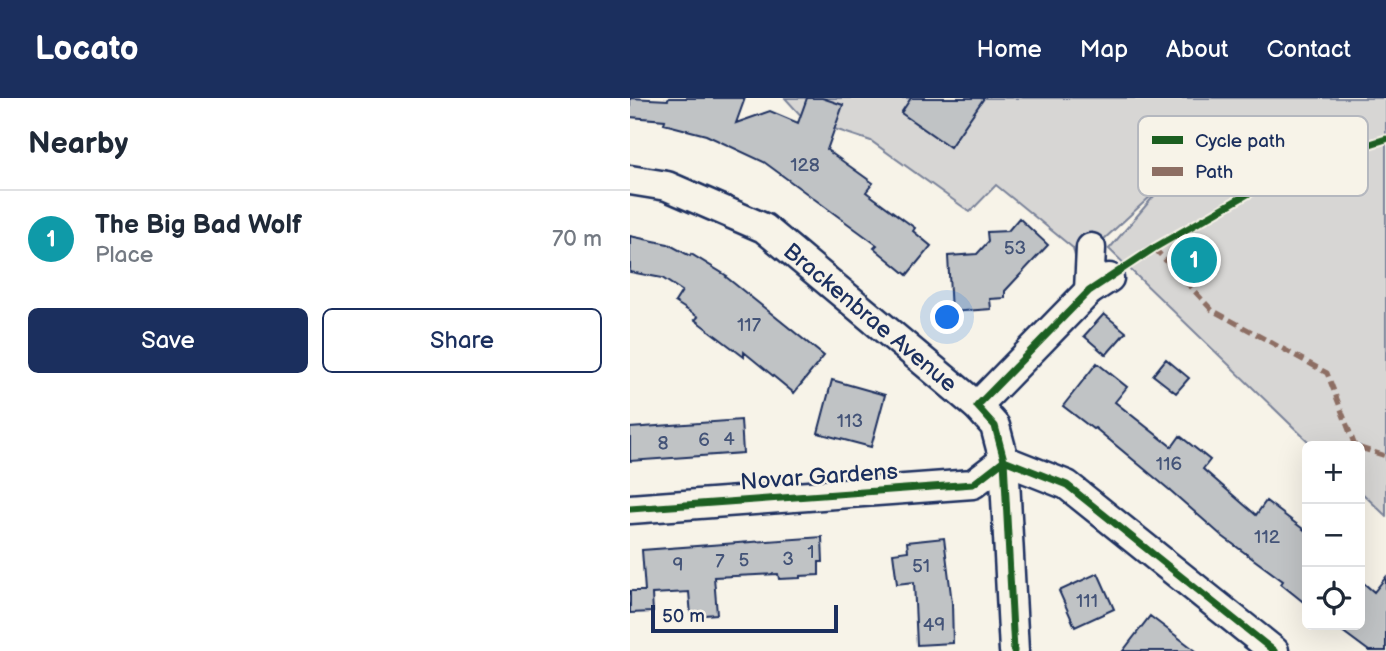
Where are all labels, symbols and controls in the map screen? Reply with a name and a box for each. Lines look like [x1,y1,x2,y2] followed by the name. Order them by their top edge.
[35,29,139,69] text: Locato
[977,35,1042,64] text: Home
[1080,35,1128,64] text: Map
[1166,35,1228,64] text: About
[1266,35,1351,64] text: Contact
[1138,116,1368,196] legend
[28,126,128,162] text: Nearby
[1195,130,1285,153] text: Cycle path
[790,154,820,177] house number: 128
[1195,161,1233,184] text: Path
[95,210,302,241] text: The Big Bad Wolf
[46,225,56,253] text: 1
[552,225,602,253] text: 70 m
[1171,234,1217,286] pin: 1
[777,237,962,398] street label: Brackenbrae Avenue
[1004,237,1026,260] house number: 53
[95,241,153,269] text: Place
[930,300,964,334] your location
[28,308,308,373] button: Save
[322,308,602,373] button: Share
[737,314,762,337] house number: 117
[837,410,863,433] house number: 113
[723,428,735,451] house number: 4
[698,429,710,452] house number: 6
[657,432,669,455] house number: 8
[1302,441,1365,630] map controls
[1302,441,1365,504] button: +
[1156,453,1182,476] house number: 116
[739,458,899,496] street label: Novar Gardens
[1302,504,1365,567] button: −
[1254,526,1281,549] house number: 112
[807,541,815,564] house number: 1
[782,548,794,571] house number: 3
[739,549,750,572] house number: 5
[715,550,725,573] house number: 7
[673,554,683,577] house number: 9
[912,555,930,578] house number: 51
[1302,567,1365,630] button: locate
[1076,590,1098,613] house number: 111
[651,602,838,634] scale bar
[662,605,705,628] text: 50 m
[923,614,945,637] house number: 49

